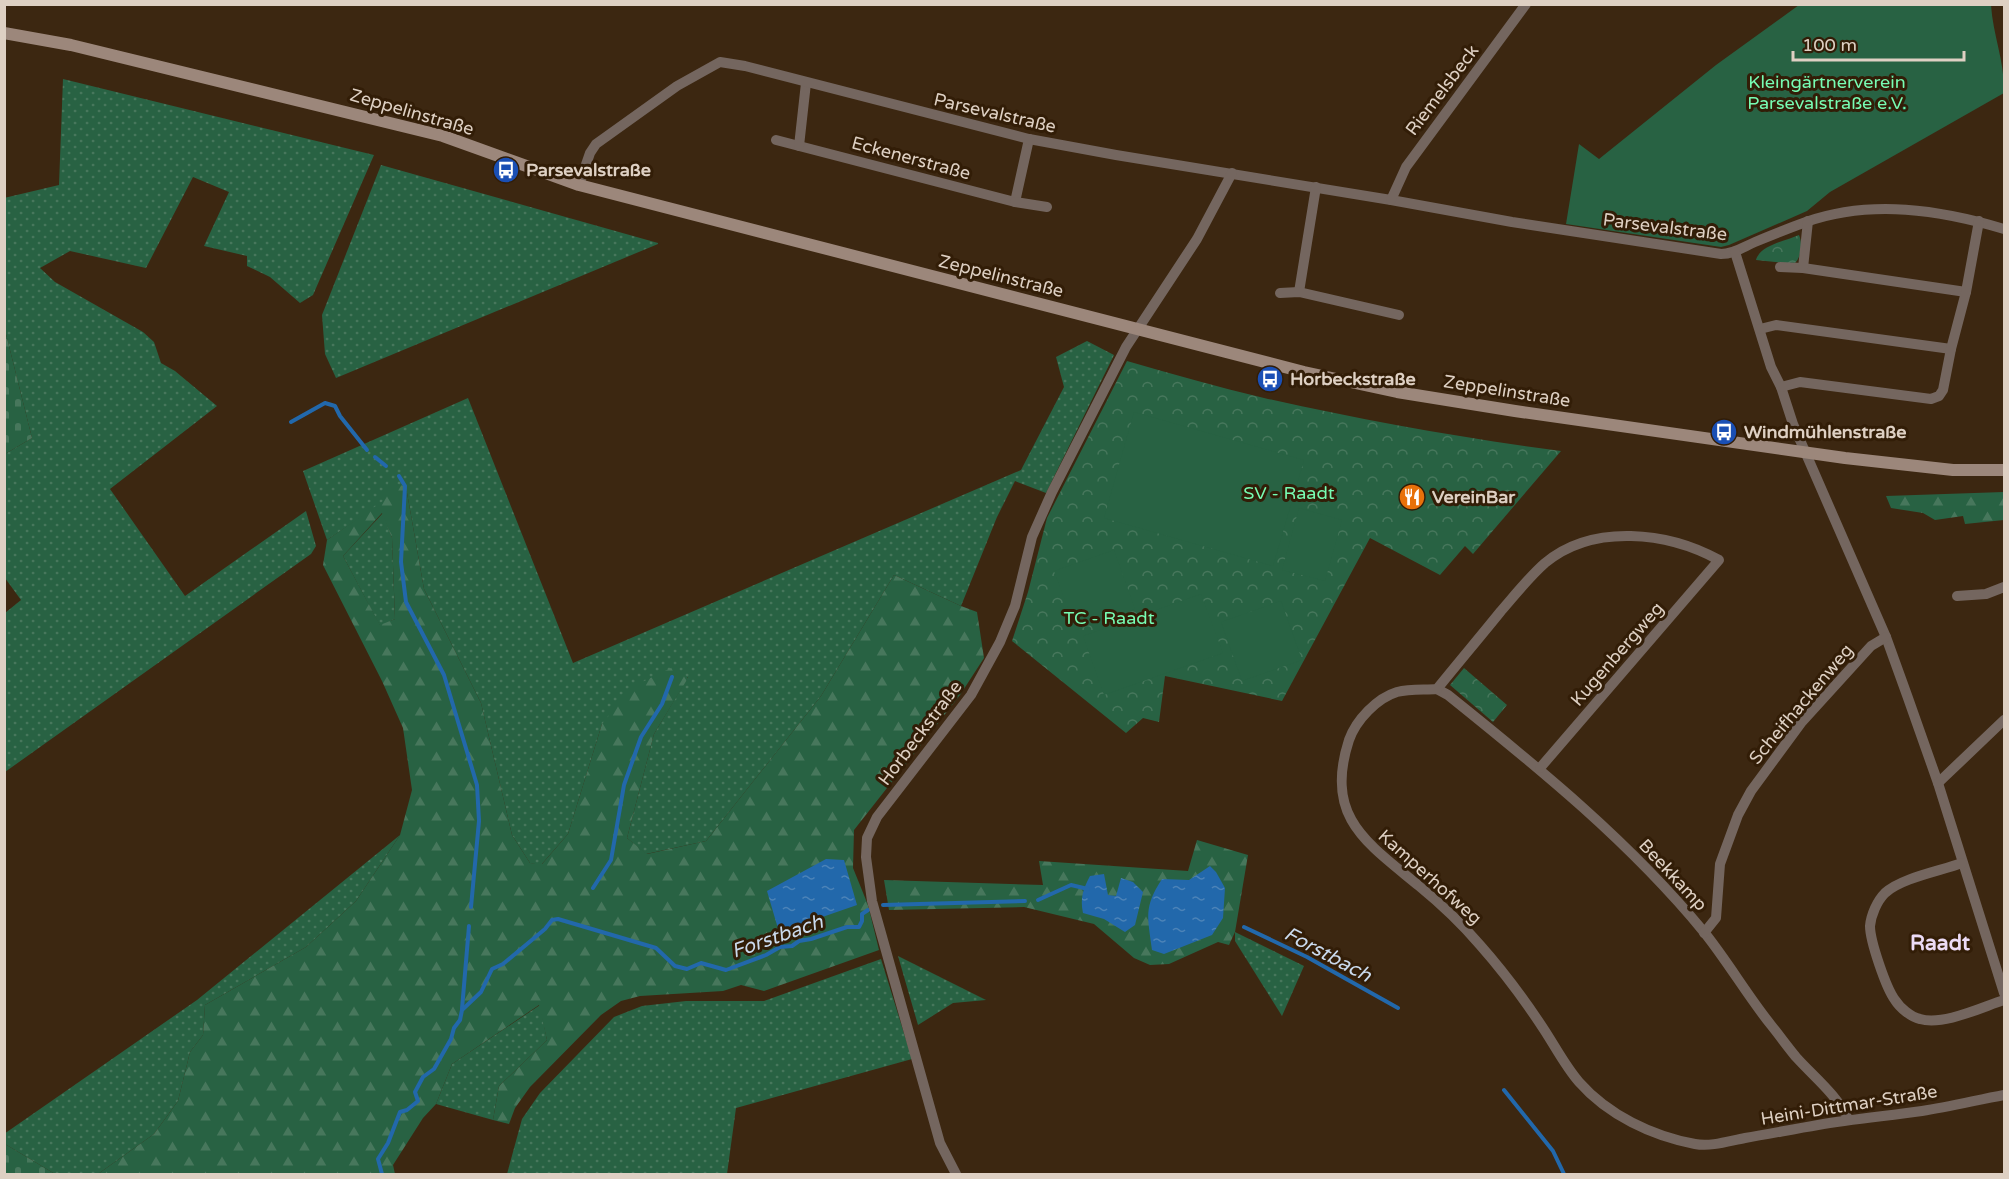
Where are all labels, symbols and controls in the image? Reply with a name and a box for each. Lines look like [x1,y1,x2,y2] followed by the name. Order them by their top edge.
[1793,24,1964,62] scale bar
[1802,34,1857,56] text: 100 m
[1401,40,1483,140] street label: Riemelsbeck
[1747,71,1907,114] park label: Kleingärtnerverein Parsevalstraße e.V.
[347,84,477,140] street label: Zeppelinstraße
[932,88,1058,138] street label: Parsevalstraße
[849,132,973,184] street label: Eckenerstraße
[491,155,521,185] bus stop icon: Parsevalstraße
[526,159,651,181] place label: Parsevalstraße
[1602,208,1728,246] street label: Parsevalstraße
[936,250,1066,302] street label: Zeppelinstraße
[1255,364,1285,394] bus stop icon: Horbeckstraße
[1290,368,1416,390] place label: Horbeckstraße
[1442,370,1572,412] street label: Zeppelinstraße
[1709,417,1739,447] bus stop icon: Windmühlenstraße
[1744,421,1906,443] place label: Windmühlenstraße
[1243,482,1335,504] park label: SV - Raadt
[1397,482,1427,512] restaurant icon: VereinBar
[1432,486,1516,508] place label: VereinBar
[1566,597,1668,711] street label: Kugenbergweg
[1063,607,1155,629] park label: TC - Raadt
[1744,639,1858,769] street label: Scheifhackenweg
[873,676,967,790] street label: Horbeckstraße
[1374,825,1486,929] street label: Kamperhofweg
[1634,835,1712,915] street label: Beekkamp
[728,910,827,964] water label: Forstbach
[1280,922,1376,988] water label: Forstbach
[1910,931,1970,956] district label: Raadt
[1759,1080,1939,1130] street label: Heini-Dittmar-Straße

